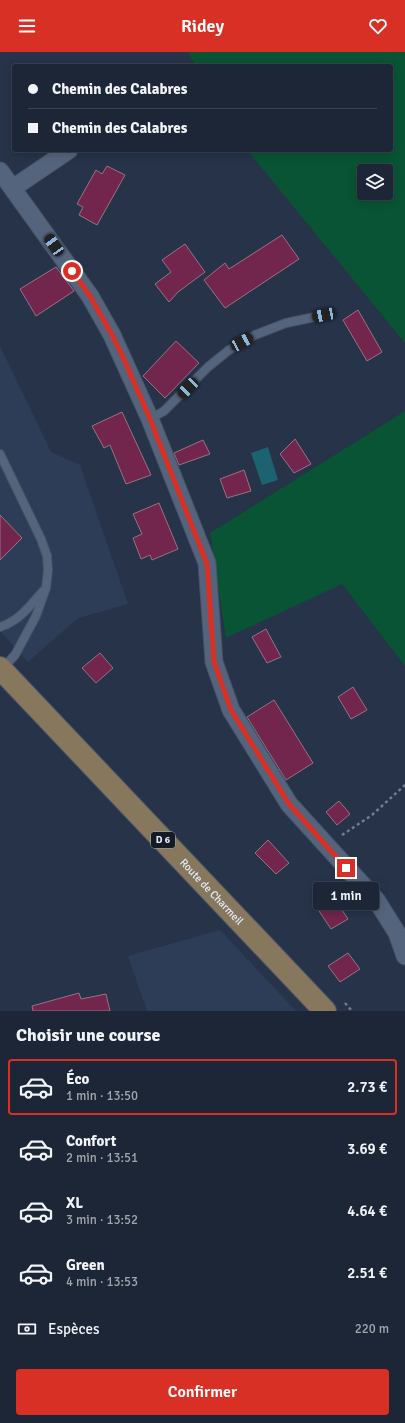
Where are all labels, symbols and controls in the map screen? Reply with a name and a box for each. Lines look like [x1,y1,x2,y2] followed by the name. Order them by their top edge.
[16,15,38,37] icon: menu
[181,15,224,37] text: Ridey
[367,15,389,37] icon: heart
[52,80,187,98] text: Chemin des Calabres
[52,119,187,137] text: Chemin des Calabres
[357,164,393,200] map controls
[357,164,393,200] button: layers
[42,232,66,258] car
[63,262,81,280] route start
[311,307,337,323] car
[229,331,255,353] car
[175,375,201,401] car
[151,832,175,848] road number: D 6
[177,856,246,927] street label: Route de Charmeil
[337,859,355,877] route end
[313,882,379,910] callout: 1 min
[330,888,362,904] text: 1 min
[16,1024,160,1046] text: Choisir une course
[18,1069,54,1105] icon: car
[66,1070,89,1088] text: Éco
[347,1078,387,1096] text: 2.73 €
[66,1088,138,1104] text: 1 min · 13:50
[18,1131,54,1167] icon: car
[66,1132,116,1150] text: Confort
[347,1140,387,1158] text: 3.69 €
[66,1150,138,1166] text: 2 min · 13:51
[18,1193,54,1229] icon: car
[66,1194,83,1212] text: XL
[347,1202,387,1220] text: 4.64 €
[66,1212,138,1228] text: 3 min · 13:52
[18,1255,54,1291] icon: car
[66,1256,105,1274] text: Green
[347,1264,387,1282] text: 2.51 €
[66,1274,138,1290] text: 4 min · 13:53
[16,1318,38,1340] icon: cash
[48,1320,100,1338] text: Espèces
[355,1321,389,1337] text: 220 m
[16,1369,389,1415] button: Confirmer

